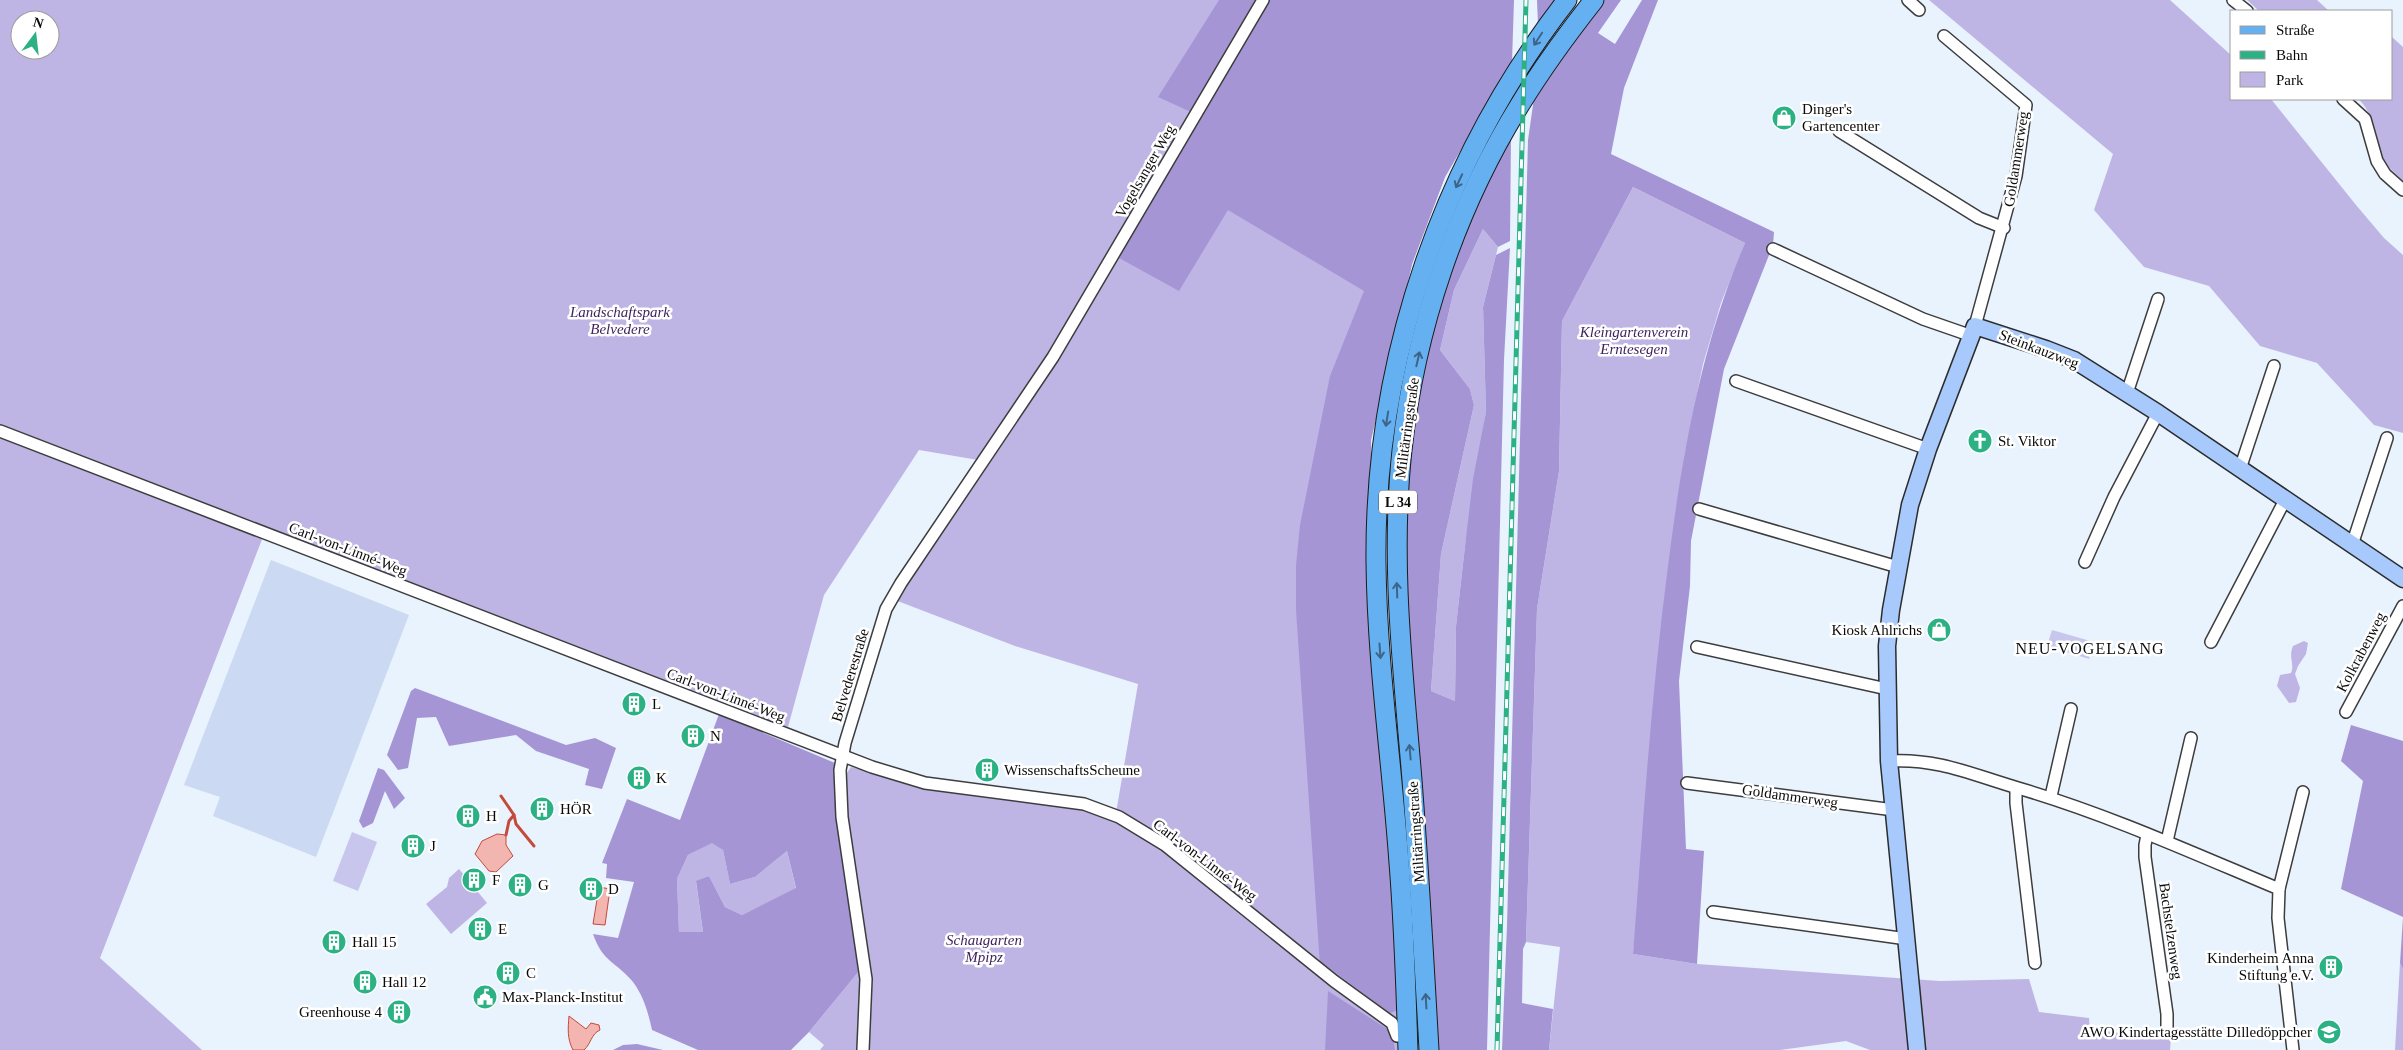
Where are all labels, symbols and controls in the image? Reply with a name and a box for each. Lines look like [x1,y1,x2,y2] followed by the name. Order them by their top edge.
[10,10,60,60] north arrow
[2230,10,2393,100] legend
[31,14,45,31] text: N
[2276,22,2315,38] text: Straße
[1533,32,1544,46] one-way arrow
[2276,47,2308,63] text: Bahn
[2276,72,2304,88] text: Park
[1802,101,1879,134] place label: Dinger's Gartencenter
[1771,105,1797,131] shop icon: Dinger's Gartencenter
[2001,110,2032,208] street label: Goldammerweg
[1112,121,1178,220] street label: Vogelsanger Weg
[1453,173,1463,188] one-way arrow
[569,304,670,337] park label: Landschaftspark Belvedere
[1579,324,1688,357] park label: Kleingartenverein Erntesegen
[1997,326,2082,372] street label: Steinkauzweg
[1414,351,1423,367] one-way arrow
[1392,376,1422,479] street label: Militärringstraße
[1381,410,1391,426] one-way arrow
[1967,428,1993,454] church icon: St. Viktor
[1998,433,2056,449] place label: St. Viktor
[1379,491,1417,514] road number: L 34
[287,519,410,579] street label: Carl-von-Linné-Weg
[1393,582,1402,598] one-way arrow
[2333,609,2389,695] street label: Kolkrabenweg
[1926,617,1952,643] shop icon: Kiosk Ahlrichs
[1832,622,1922,638] place label: Kiosk Ahlrichs
[828,626,872,724] street label: Belvederestraße
[2016,640,2164,657] district label: NEU-VOGELSANG
[1376,642,1385,658] one-way arrow
[665,665,788,725] street label: Carl-von-Linné-Weg
[621,691,647,717] building icon: L
[652,696,661,712] place label: L
[680,723,706,749] building icon: N
[710,728,721,744] place label: N
[1405,744,1414,760] one-way arrow
[974,757,1000,783] building icon: WissenschaftsScheune
[1004,762,1140,778] place label: WissenschaftsScheune
[626,765,652,791] building icon: K
[656,770,667,786] place label: K
[1404,780,1428,883] street label: Militärringstraße
[1741,781,1839,811] street label: Goldammerweg
[529,796,555,822] building icon: HÖR
[560,801,592,817] place label: HÖR
[455,803,481,829] building icon: H
[486,808,497,824] place label: H
[1150,816,1260,904] street label: Carl-von-Linné-Weg
[400,833,426,859] building icon: J
[430,838,436,854] place label: J
[461,867,487,893] building icon: F
[492,872,500,888] place label: F
[507,872,533,898] building icon: G
[578,876,604,902] building icon: D
[538,877,549,893] place label: G
[608,881,619,897] place label: D
[2156,882,2186,981] street label: Bachstelzenweg
[467,916,493,942] building icon: E
[498,921,507,937] place label: E
[321,929,347,955] building icon: Hall 15
[946,932,1022,965] park label: Schaugarten Mpipz
[352,934,397,950] place label: Hall 15
[2207,950,2314,983] place label: Kinderheim Anna Stiftung e.V.
[2318,954,2344,980] building icon: Kinderheim Anna Stiftung e.V.
[495,960,521,986] building icon: C
[526,965,536,981] place label: C
[352,969,378,995] building icon: Hall 12
[382,974,427,990] place label: Hall 12
[472,984,498,1010] public building icon: Max-Planck-Institut
[502,989,624,1005] place label: Max-Planck-Institut
[1422,994,1431,1010] one-way arrow
[386,999,412,1025] building icon: Greenhouse 4
[299,1004,382,1020] place label: Greenhouse 4
[2316,1019,2342,1045] school or university icon: AWO Kindertagesstätte Dilledöppcher
[2080,1024,2312,1040] place label: AWO Kindertagesstätte Dilledöppcher

